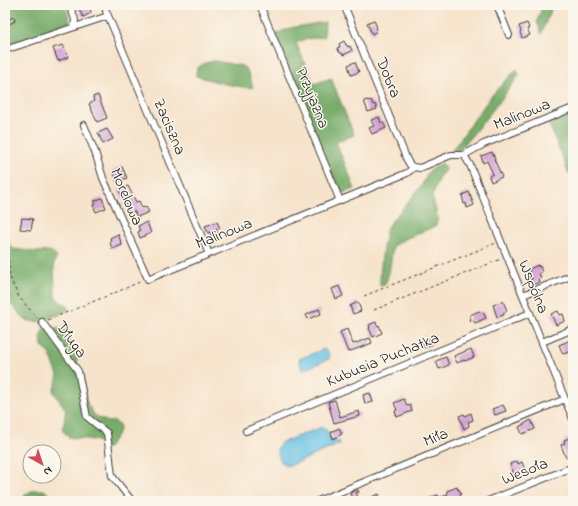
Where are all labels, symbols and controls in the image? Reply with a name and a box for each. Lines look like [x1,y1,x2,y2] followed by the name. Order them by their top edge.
[369,53,407,102] street label: Dobra
[289,64,335,132] street label: Przyjazna
[490,93,554,137] street label: Malinowa
[146,95,192,159] street label: Zaciszna
[103,165,149,229] street label: Morelowa
[192,212,256,256] street label: Malinowa
[511,256,555,318] street label: Wspólna
[49,316,93,363] street label: Długa
[323,326,443,394] street label: Kubusia Puchatka
[420,422,452,454] street label: Miła
[22,444,62,484] north arrow
[498,452,552,492] street label: Wesoła
[40,462,56,480] text: N

